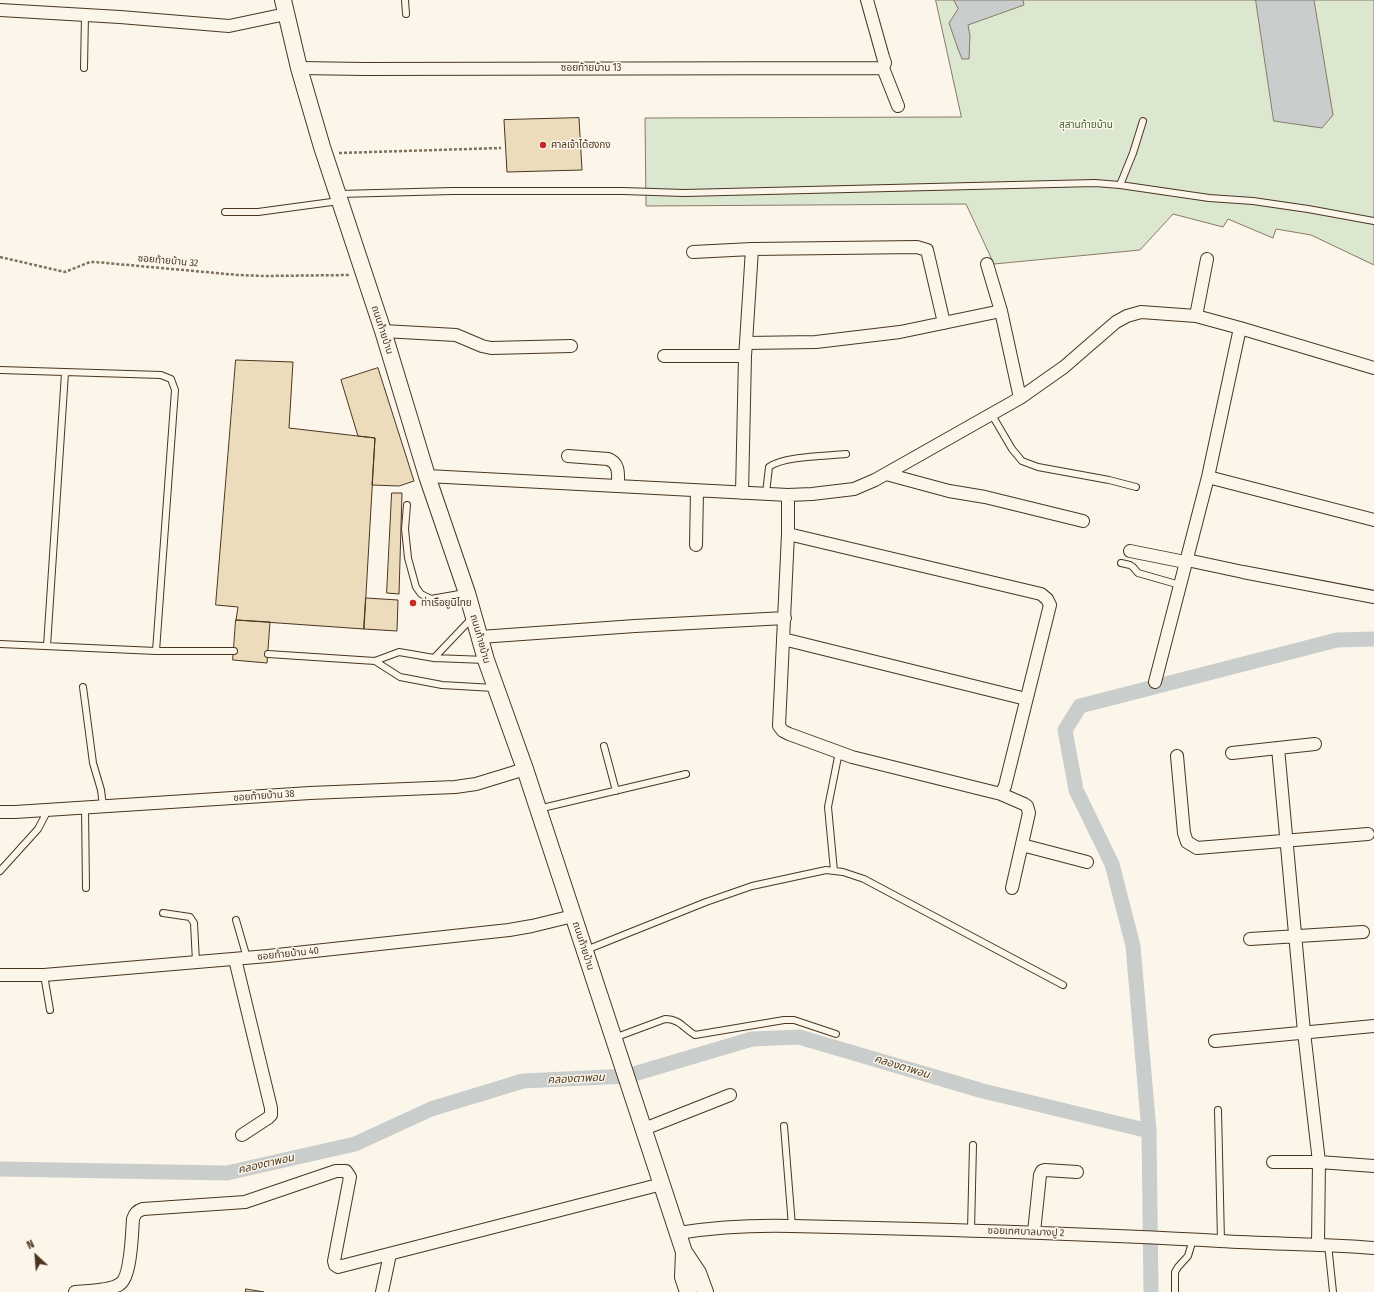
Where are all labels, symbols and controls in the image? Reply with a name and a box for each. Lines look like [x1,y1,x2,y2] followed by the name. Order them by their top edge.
[561,62,621,74] street label: ซอยท้ายบ้าน 13
[1059,119,1113,131] park label: สุสานท้ายบ้าน
[551,139,611,151] place label: ศาลเจ้าไต้ฮงกง
[538,140,548,150] marker: ศาลเจ้าไต้ฮงกง
[137,252,199,270] street label: ซอยท้ายบ้าน 32
[368,304,396,356] street label: ถนนท้ายบ้าน
[421,597,472,609] place label: ท่าเรือยูนิไทย
[408,598,418,608] marker: ท่าเรือยูนิไทย
[467,613,493,665] street label: ถนนท้ายบ้าน
[233,788,295,804] street label: ซอยท้ายบ้าน 38
[569,920,597,972] street label: ถนนท้ายบ้าน
[257,945,319,963] street label: ซอยท้ายบ้าน 40
[873,1052,931,1082] water label: คลองตาพอน
[547,1071,605,1087] water label: คลองตาพอน
[237,1151,295,1177] water label: คลองตาพอน
[987,1225,1065,1239] street label: ซอยเทศบาลบางปู 2
[16,1236,56,1276] north arrow
[25,1237,36,1252] text: N

